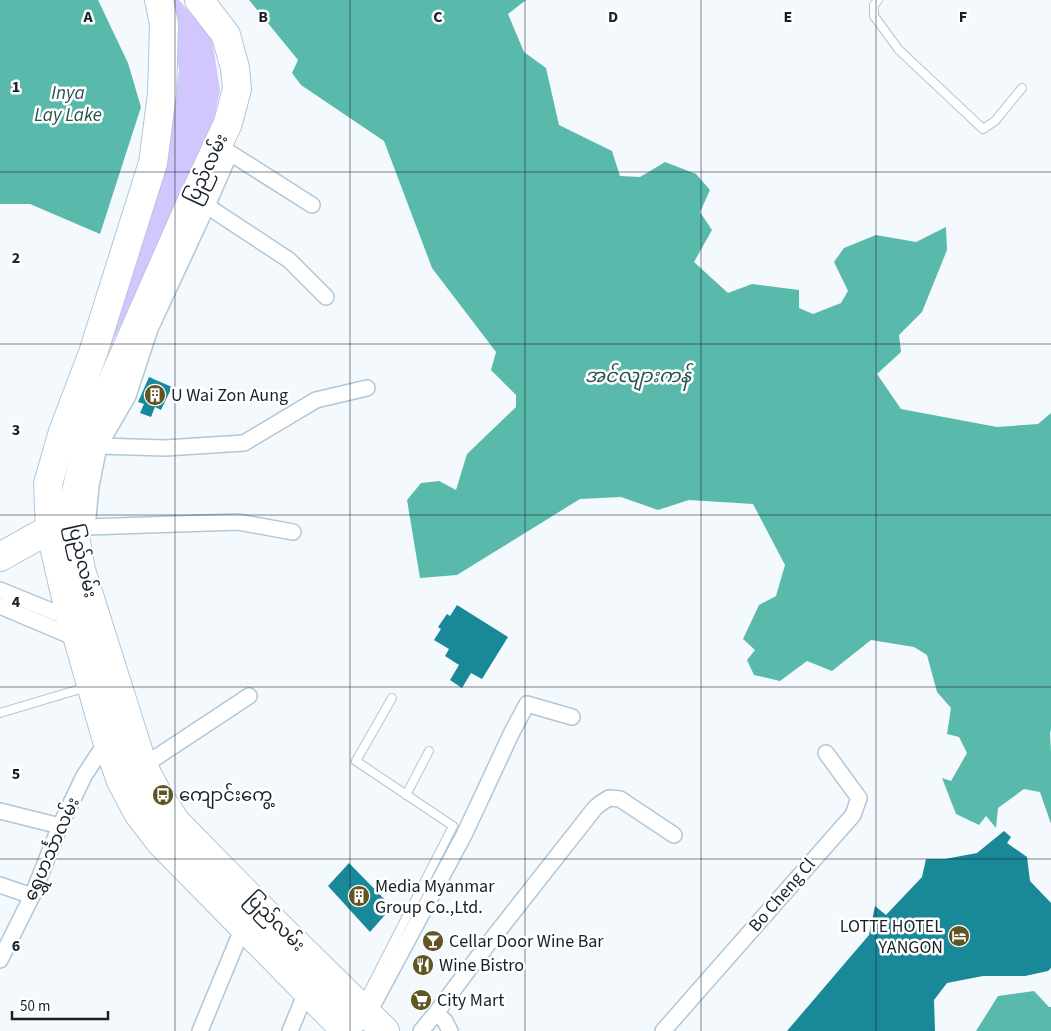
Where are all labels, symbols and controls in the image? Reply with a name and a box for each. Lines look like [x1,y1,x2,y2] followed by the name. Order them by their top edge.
[82,6,93,28] text: A
[258,6,268,28] text: B
[433,6,443,28] text: C
[608,6,618,28] text: D
[784,6,792,28] text: E
[959,6,967,28] text: F
[12,76,20,98] text: 1
[34,80,102,129] water label: Inya Lay Lake
[179,129,236,209] street label: ပြည်လမ်း
[12,247,20,269] text: 2
[585,362,694,391] water label: အင်လျားကန်
[143,383,167,407] building icon: U Wai Zon Aung
[171,383,288,408] place label: U Wai Zon Aung
[12,419,20,441] text: 3
[59,521,104,601] street label: ပြည်လမ်း
[12,591,21,613] text: 4
[12,763,20,785] text: 5
[179,782,275,810] place label: ကျောင်းကွေ့
[151,783,175,807] bus stop icon: ကျောင်းကွေ့
[17,793,88,906] street label: ရွှေဟင်္သာလမ်း
[743,853,821,937] street label: Bo Cheng Cl
[375,874,495,920] place label: Media Myanmar Group Co.,Ltd.
[347,884,371,908] building icon: Media Myanmar Group Co.,Ltd.
[238,886,311,959] street label: ပြည်လမ်း
[840,914,943,960] place label: LOTTE HOTEL YANGON
[947,924,971,948] hotel icon: LOTTE HOTEL YANGON
[421,929,445,953] bar icon: Cellar Door Wine Bar
[449,929,604,954] place label: Cellar Door Wine Bar
[12,935,20,957] text: 6
[411,953,435,977] restaurant icon: Wine Bistro
[439,953,524,978] place label: Wine Bistro
[12,988,109,1020] scale bar
[409,988,433,1012] supermarket icon: City Mart
[437,988,504,1013] place label: City Mart
[20,996,50,1017] text: 50 m

